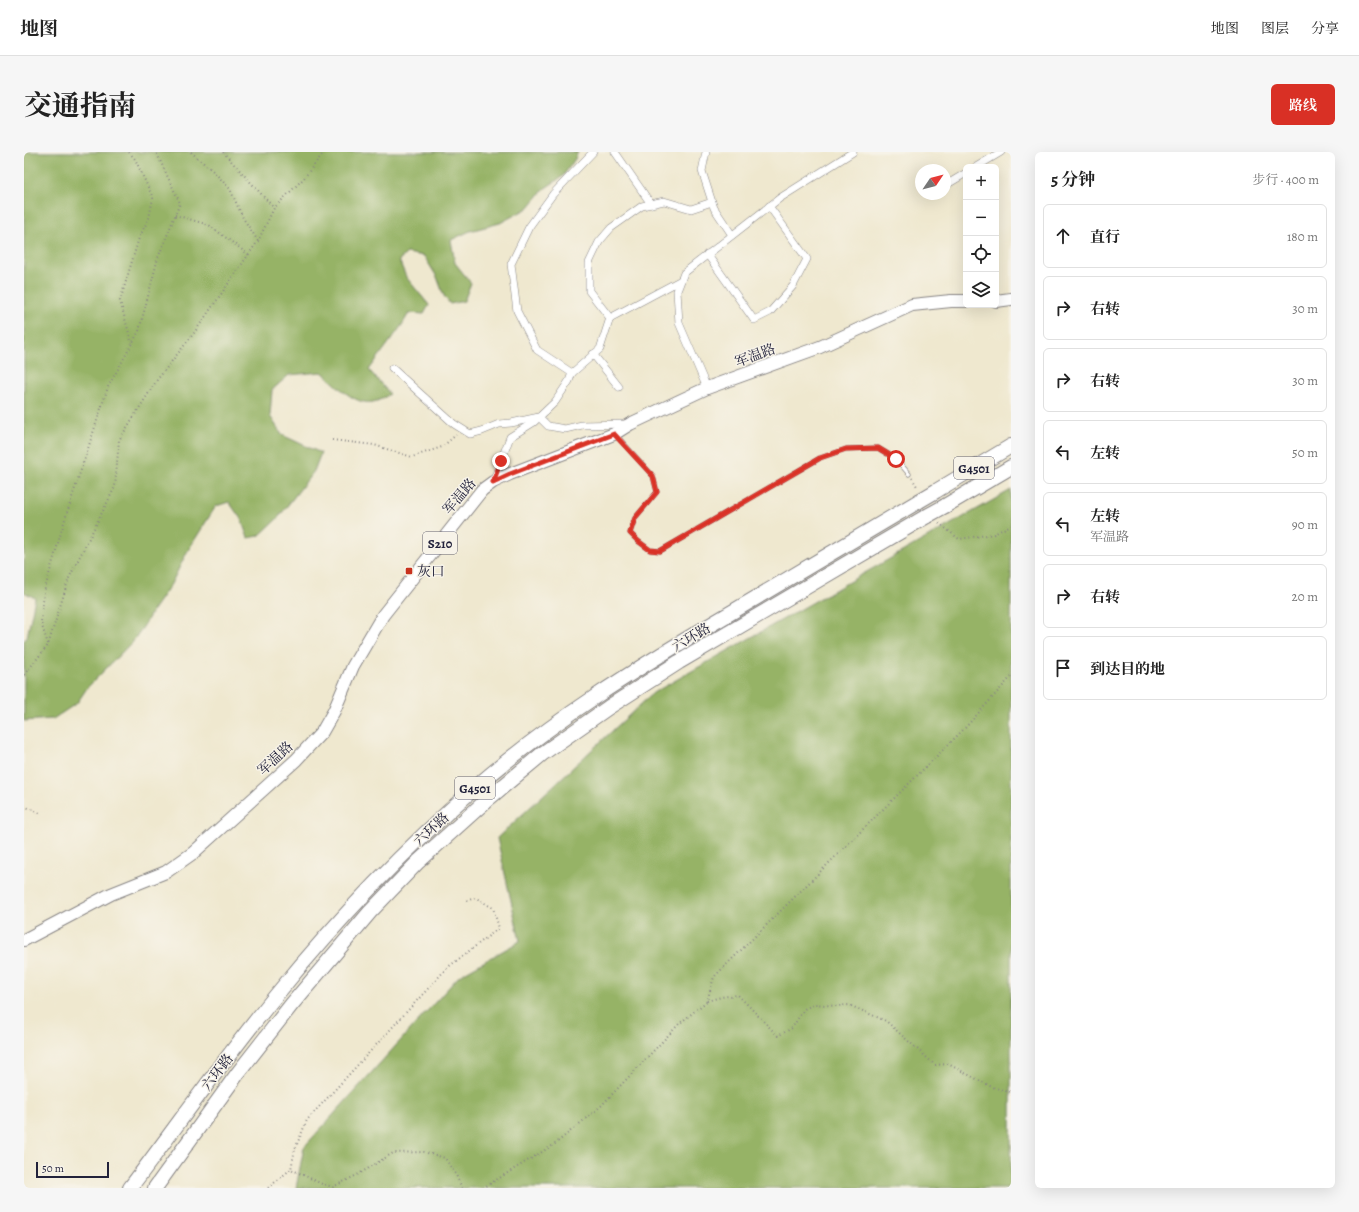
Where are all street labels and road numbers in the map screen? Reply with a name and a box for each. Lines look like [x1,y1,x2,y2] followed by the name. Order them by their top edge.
[732,339,778,372] street label: 军温路
[954,457,994,479] road number: G4501
[438,474,480,518] street label: 军温路
[423,532,457,554] road number: S210
[668,618,714,656] street label: 六环路
[254,737,297,780] street label: 军温路
[455,777,495,799] road number: G4501
[410,808,453,851] street label: 六环路
[197,1050,238,1095] street label: 六环路

